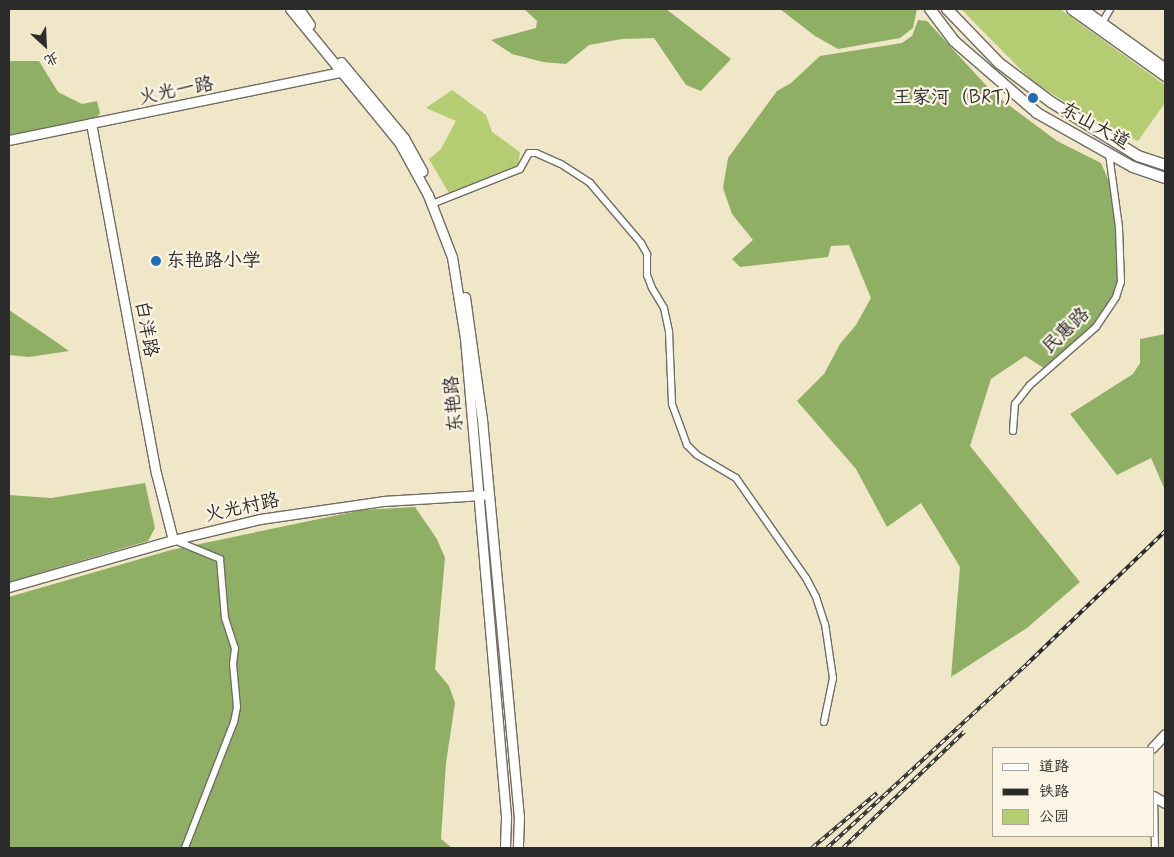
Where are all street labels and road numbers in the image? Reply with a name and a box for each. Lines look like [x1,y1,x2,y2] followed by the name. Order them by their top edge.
[137,73,215,109] street label: 火光一路
[1056,98,1134,154] street label: 东山大道
[130,299,162,359] street label: 白洋路
[1038,303,1094,359] street label: 民惠路
[440,375,468,433] street label: 东艳路
[202,489,282,527] street label: 火光村路

